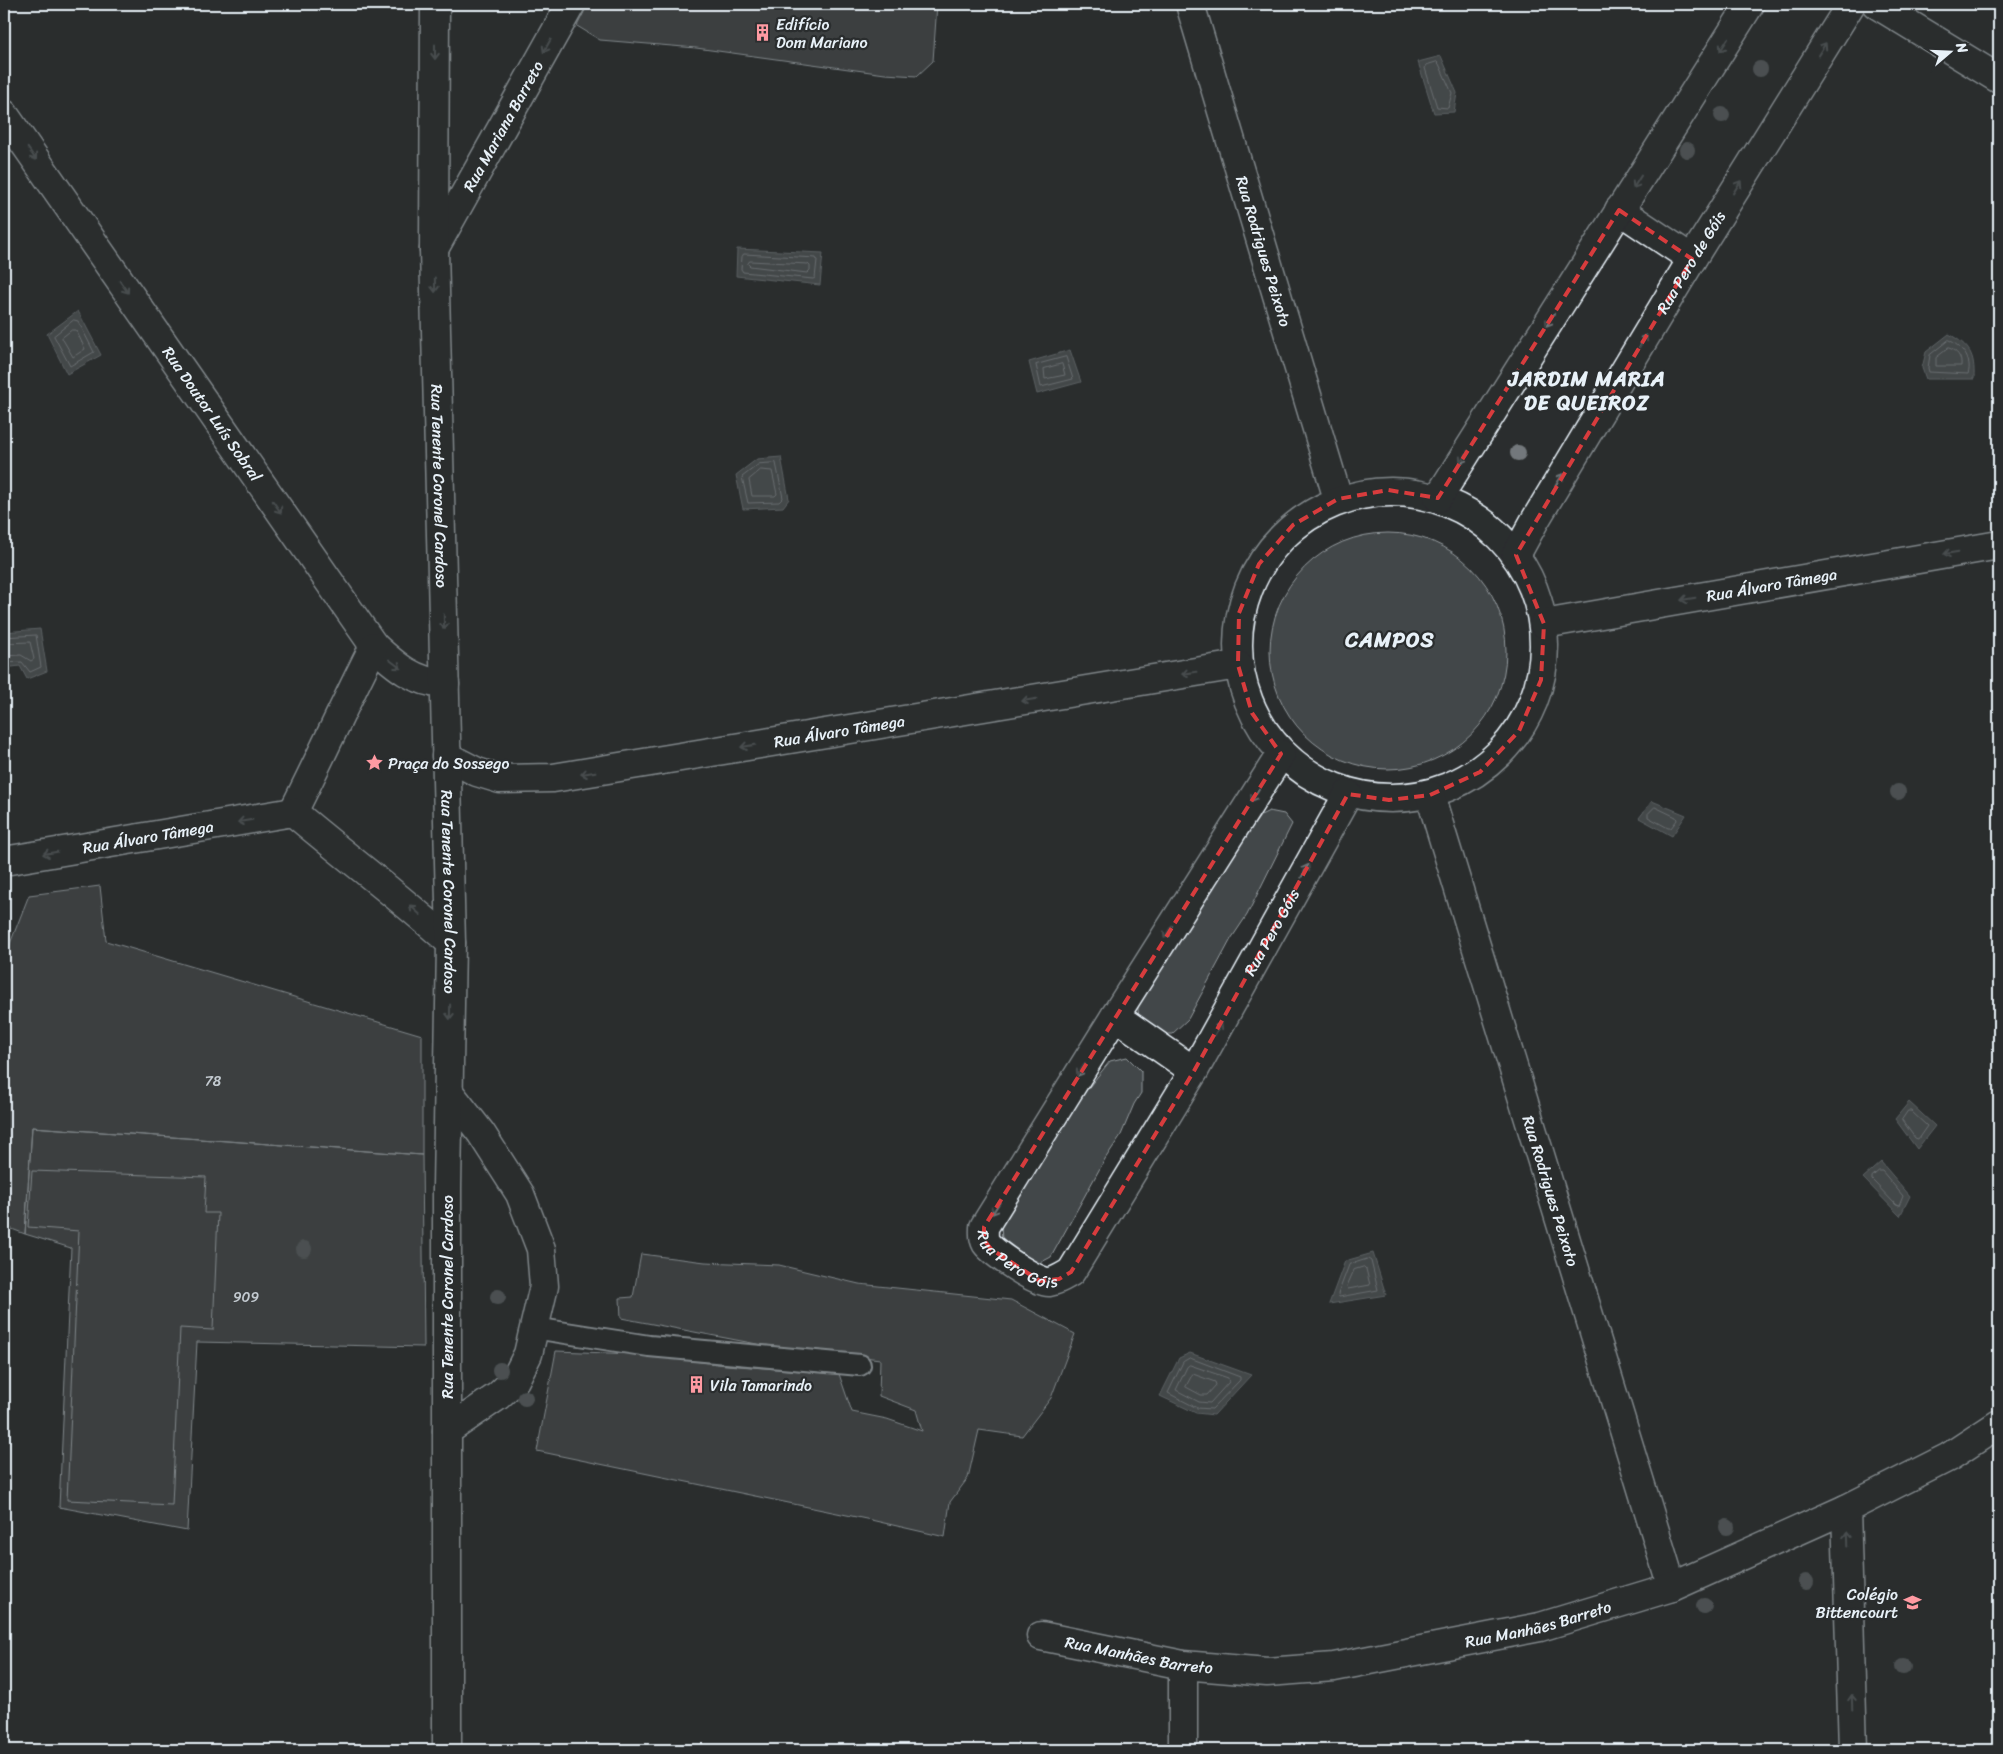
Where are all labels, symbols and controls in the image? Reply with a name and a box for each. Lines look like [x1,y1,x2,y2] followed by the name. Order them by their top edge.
[776,10,868,57] place label: Edifício Dom Mariano
[752,23,772,43] building icon: Edifício Dom Mariano
[1926,28,1976,78] north arrow
[1719,38,1729,52] one-way arrow
[1948,38,1975,57] text: N
[542,39,552,53] one-way arrow
[1818,43,1828,57] one-way arrow
[430,44,440,60] one-way arrow
[455,55,552,197] street label: Rua Mariana Barreto
[27,147,37,161] one-way arrow
[1227,172,1300,331] street label: Rua Rodrigues Peixoto
[1631,175,1642,189] one-way arrow
[1732,181,1742,195] one-way arrow
[1648,205,1734,320] street label: Rua Pero de Góis
[430,276,440,293] one-way arrow
[119,280,129,294] one-way arrow
[1545,312,1555,326] one-way arrow
[1638,334,1648,348] one-way arrow
[154,340,270,488] street label: Rua Doutor Luís Sobral
[1507,360,1666,422] district label: JARDIM MARIA DE QUEIROZ
[422,384,456,588] street label: Rua Tenente Coronel Cardoso
[1458,450,1469,464] one-way arrow
[1555,473,1565,487] one-way arrow
[272,500,282,514] one-way arrow
[1944,549,1960,559] one-way arrow
[1704,559,1839,611] street label: Rua Álvaro Tâmega
[1680,595,1696,605] one-way arrow
[439,614,448,630] one-way arrow
[1344,621,1435,659] district label: CAMPOS
[388,659,402,669] one-way arrow
[1182,668,1198,678] one-way arrow
[1021,695,1037,705] one-way arrow
[772,706,907,756] street label: Rua Álvaro Tâmega
[740,741,756,751] one-way arrow
[388,749,509,778] place label: Praça do Sossego
[364,753,384,773] place icon: Praça do Sossego
[580,768,596,778] one-way arrow
[1250,787,1260,801] one-way arrow
[432,790,465,994] street label: Rua Tenente Coronel Cardoso
[80,812,216,862] street label: Rua Álvaro Tâmega
[237,816,253,826] one-way arrow
[43,849,59,859] one-way arrow
[1301,864,1310,879] one-way arrow
[1236,882,1308,981] street label: Rua Pero Góis
[408,904,421,916] one-way arrow
[1162,925,1173,939] one-way arrow
[445,1004,455,1020] one-way arrow
[1213,1021,1223,1036] one-way arrow
[1076,1062,1086,1076] one-way arrow
[205,1069,222,1094] house number: 78
[1514,1112,1587,1270] street label: Rua Rodrigues Peixoto
[433,1195,462,1399] street label: Rua Tenente Coronel Cardoso
[991,1200,1001,1214] one-way arrow
[969,1230,1062,1297] street label: Rua Pero Góis
[233,1285,259,1310] house number: 909
[710,1371,812,1400] place label: Vila Tamarindo
[686,1375,706,1395] building icon: Vila Tamarindo
[1842,1531,1851,1547] one-way arrow
[1815,1580,1898,1627] place label: Colégio Bittencourt
[1463,1592,1615,1656] street label: Rua Manhães Barreto
[1902,1593,1922,1613] school or university icon: Colégio Bittencourt
[1063,1627,1214,1682] street label: Rua Manhães Barreto
[1847,1694,1856,1710] one-way arrow

